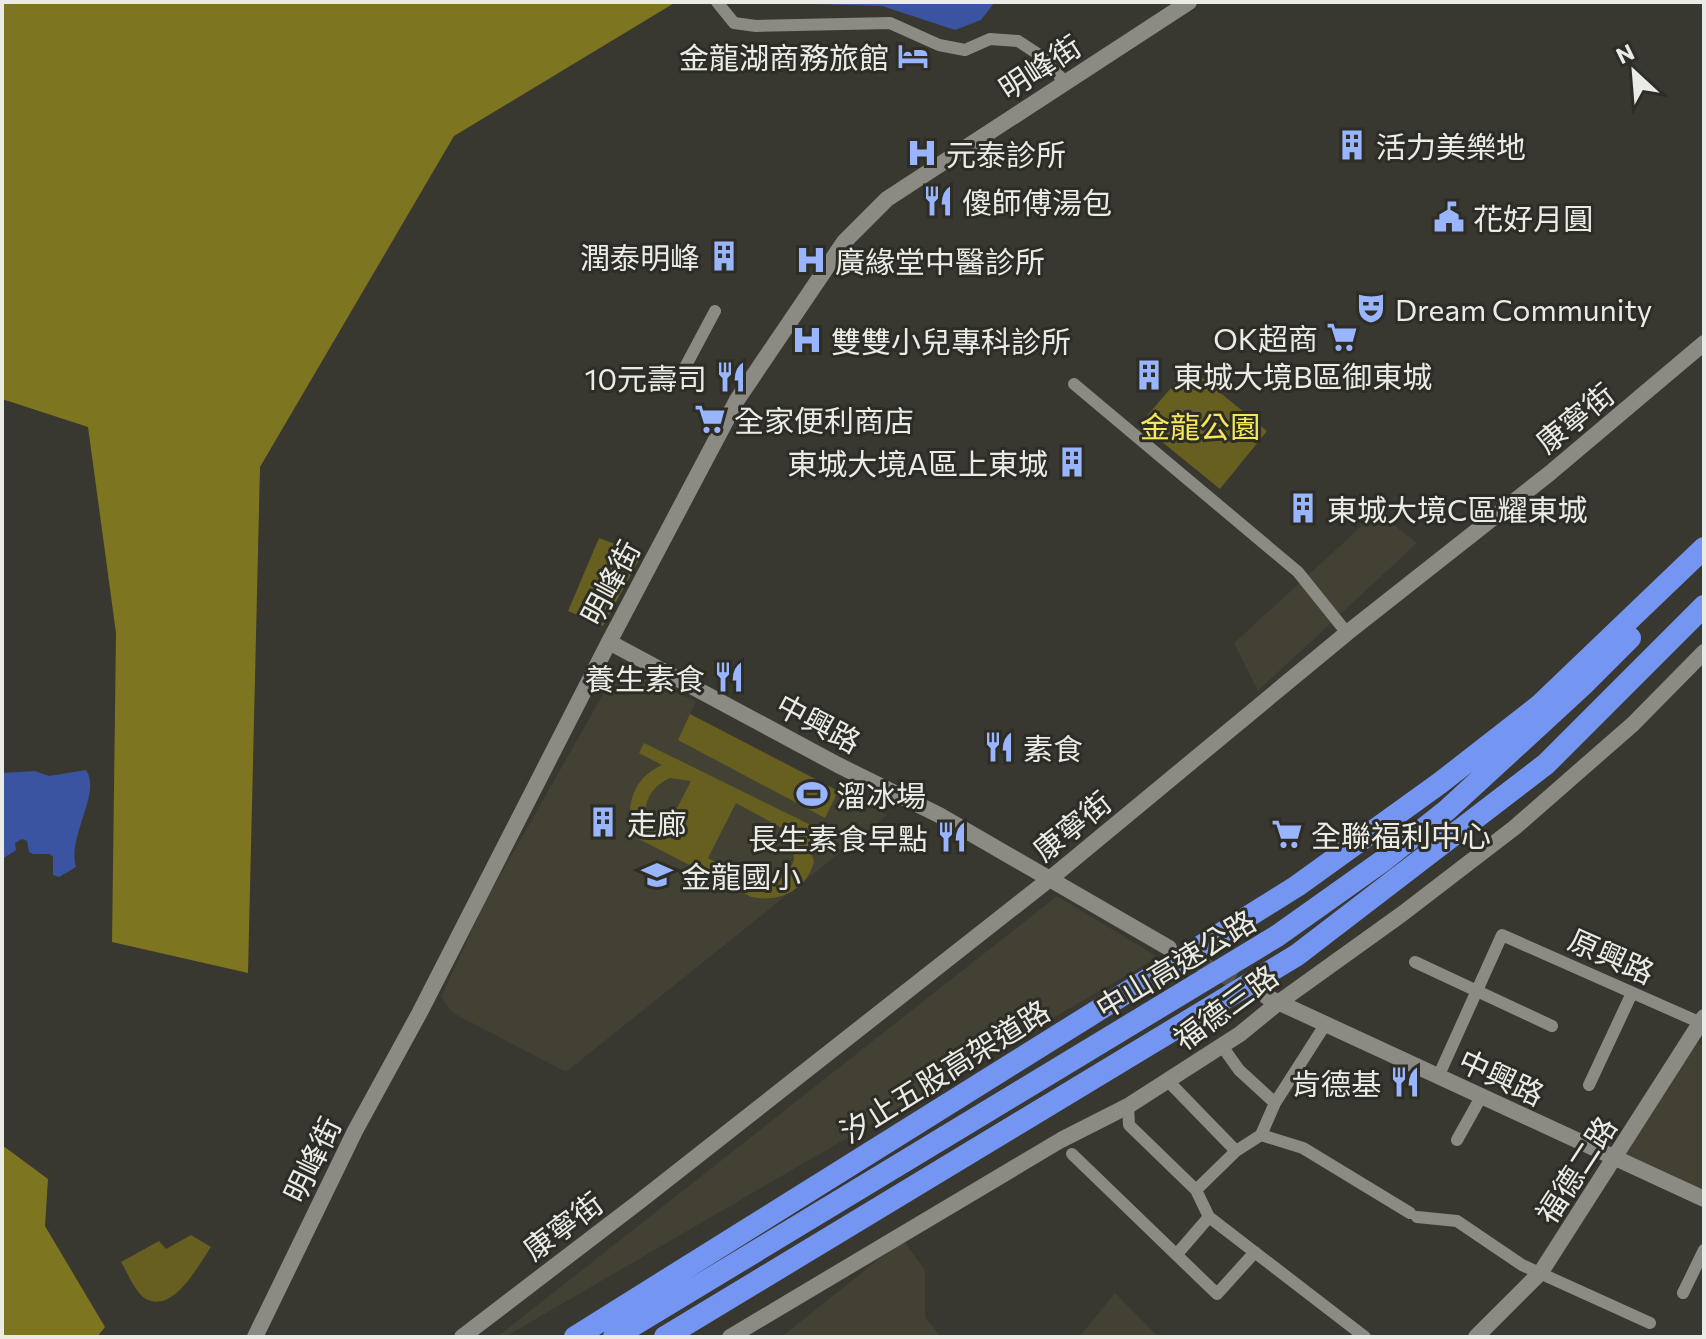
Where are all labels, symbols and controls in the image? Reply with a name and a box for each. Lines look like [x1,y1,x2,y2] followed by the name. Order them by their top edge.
[991,26,1087,106] street label: 明峰街
[1594,32,1674,112] north arrow
[679,38,889,75] place label: 金龍湖商務旅館
[1612,38,1638,69] text: N
[896,39,930,73] hotel icon: 金龍湖商務旅館
[1376,127,1526,164] place label: 活力美樂地
[1335,128,1369,162] building icon: 活力美樂地
[946,135,1066,172] place label: 元泰診所
[905,136,939,170] hospital icon: 元泰診所
[962,183,1112,220] place label: 傻師傅湯包
[921,184,955,218] restaurant icon: 傻師傅湯包
[1473,199,1593,236] place label: 花好月圓
[1432,200,1466,234] public building icon: 花好月圓
[580,238,700,275] place label: 潤泰明峰
[707,239,741,273] building icon: 潤泰明峰
[835,242,1045,279] place label: 廣緣堂中醫診所
[794,243,828,277] hospital icon: 廣緣堂中醫診所
[1395,290,1652,327] place label: Dream Community
[1354,291,1388,325] theatre icon: Dream Community
[1213,319,1318,356] place label: OK超商
[1325,320,1359,354] supermarket icon: OK超商
[831,322,1071,359] place label: 雙雙小兒專科診所
[790,323,824,357] hospital icon: 雙雙小兒專科診所
[1173,357,1432,394] place label: 東城大境B區御東城
[1132,358,1166,392] building icon: 東城大境B區御東城
[585,359,707,396] place label: 10元壽司
[714,360,748,394] restaurant icon: 10元壽司
[1527,374,1621,460] street label: 康寧街
[734,401,914,438] place label: 全家便利商店
[693,402,727,436] supermarket icon: 全家便利商店
[1140,407,1260,444] park label: 金龍公園
[787,444,1048,481] place label: 東城大境A區上東城
[1055,445,1089,479] building icon: 東城大境A區上東城
[1327,490,1588,527] place label: 東城大境C區耀東城
[1286,491,1320,525] building icon: 東城大境C區耀東城
[572,534,646,630] street label: 明峰街
[585,659,705,696] place label: 養生素食
[712,660,746,694] restaurant icon: 養生素食
[771,685,867,759] street label: 中興路
[1023,729,1083,766] place label: 素食
[982,730,1016,764] restaurant icon: 素食
[836,776,926,813] place label: 溜冰場
[795,777,829,811] sports icon: 溜冰場
[1024,782,1118,868] street label: 康寧街
[627,804,687,841] place label: 走廊
[586,805,620,839] building icon: 走廊
[1311,816,1491,853] place label: 全聯福利中心
[1270,817,1304,851] supermarket icon: 全聯福利中心
[748,819,928,856] place label: 長生素食早點
[935,820,969,854] restaurant icon: 長生素食早點
[681,857,801,894] place label: 金龍國小
[640,858,674,892] school or university icon: 金龍國小
[1088,901,1262,1025] street label: 中山高速公路
[1563,920,1661,990] street label: 原興路
[1166,956,1284,1056] street label: 福德三路
[832,991,1056,1149] street label: 汐止五股高架道路
[1453,1040,1551,1112] street label: 中興路
[1291,1064,1381,1101] place label: 肯德基
[1388,1065,1422,1099] restaurant icon: 肯德基
[1527,1109,1623,1229] street label: 福德二路
[275,1110,347,1208] street label: 明峰街
[515,1183,609,1267] street label: 康寧街

